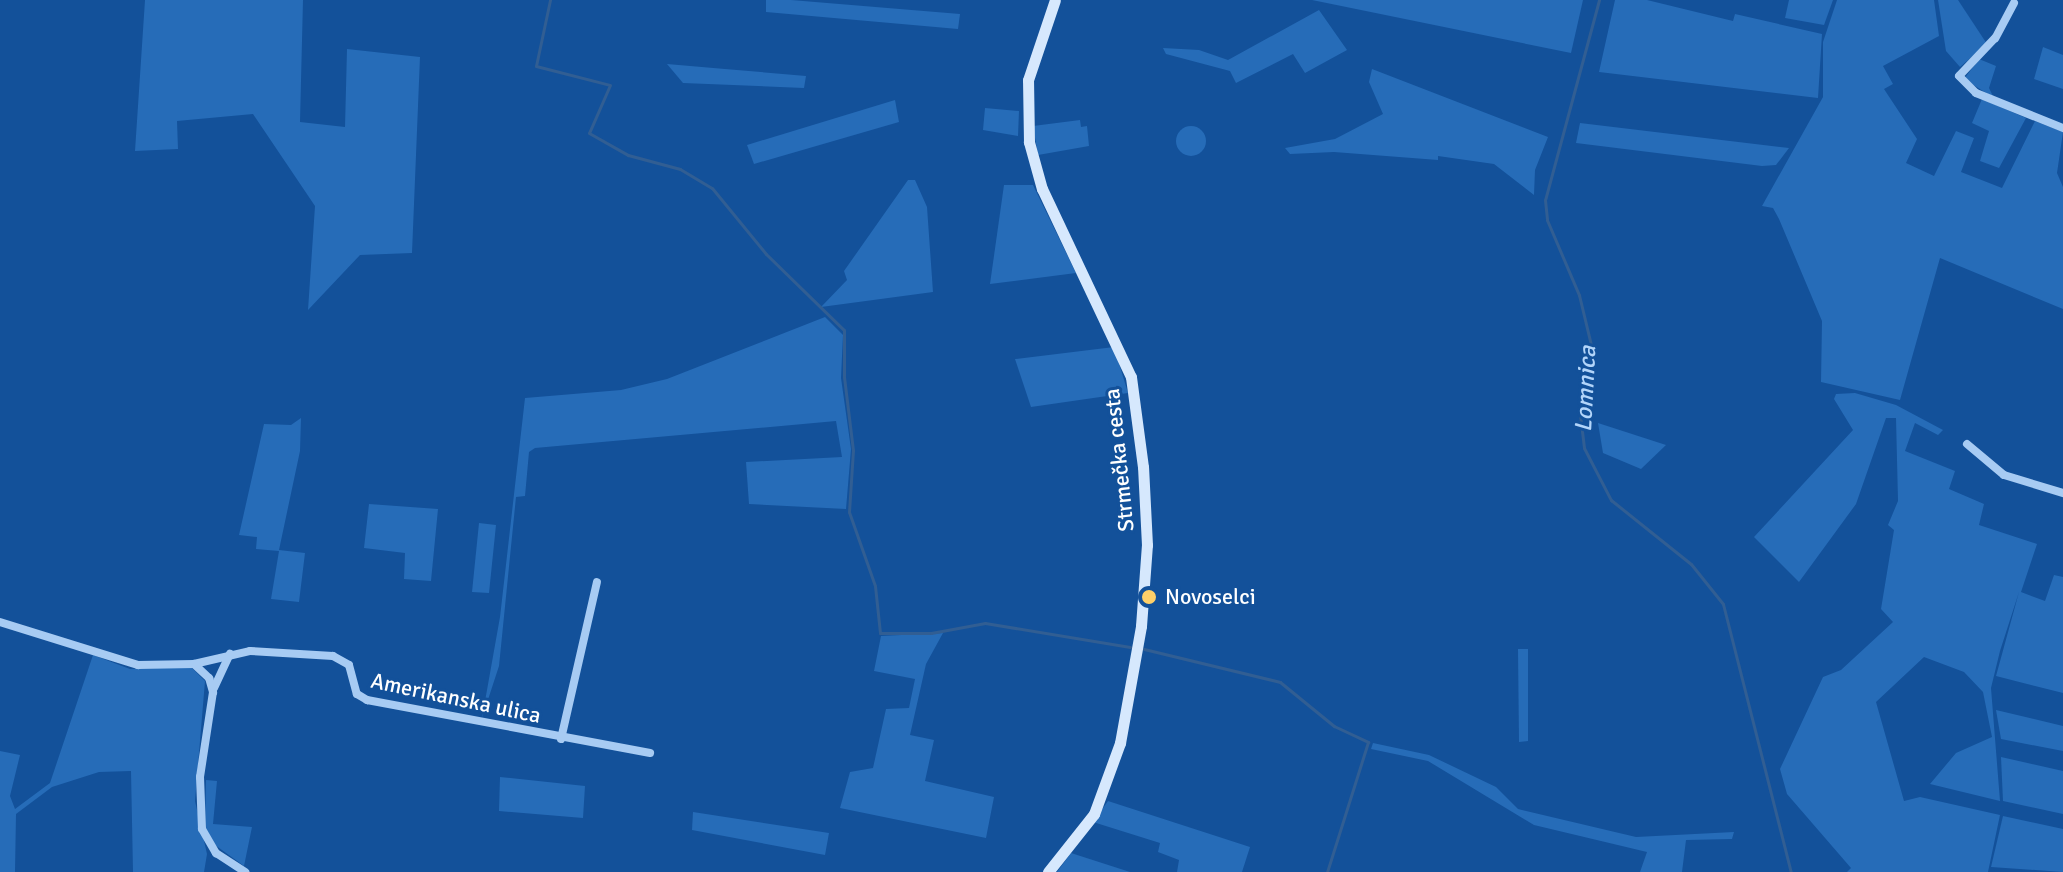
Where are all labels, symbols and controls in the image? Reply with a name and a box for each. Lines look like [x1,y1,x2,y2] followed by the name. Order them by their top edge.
[1569,345,1603,433] water label: Lomnica
[1098,387,1140,533] street label: Strmečka cesta
[1165,584,1256,610] place label: Novoselci
[1140,588,1158,606] marker: Novoselci
[369,667,543,729] street label: Amerikanska ulica

